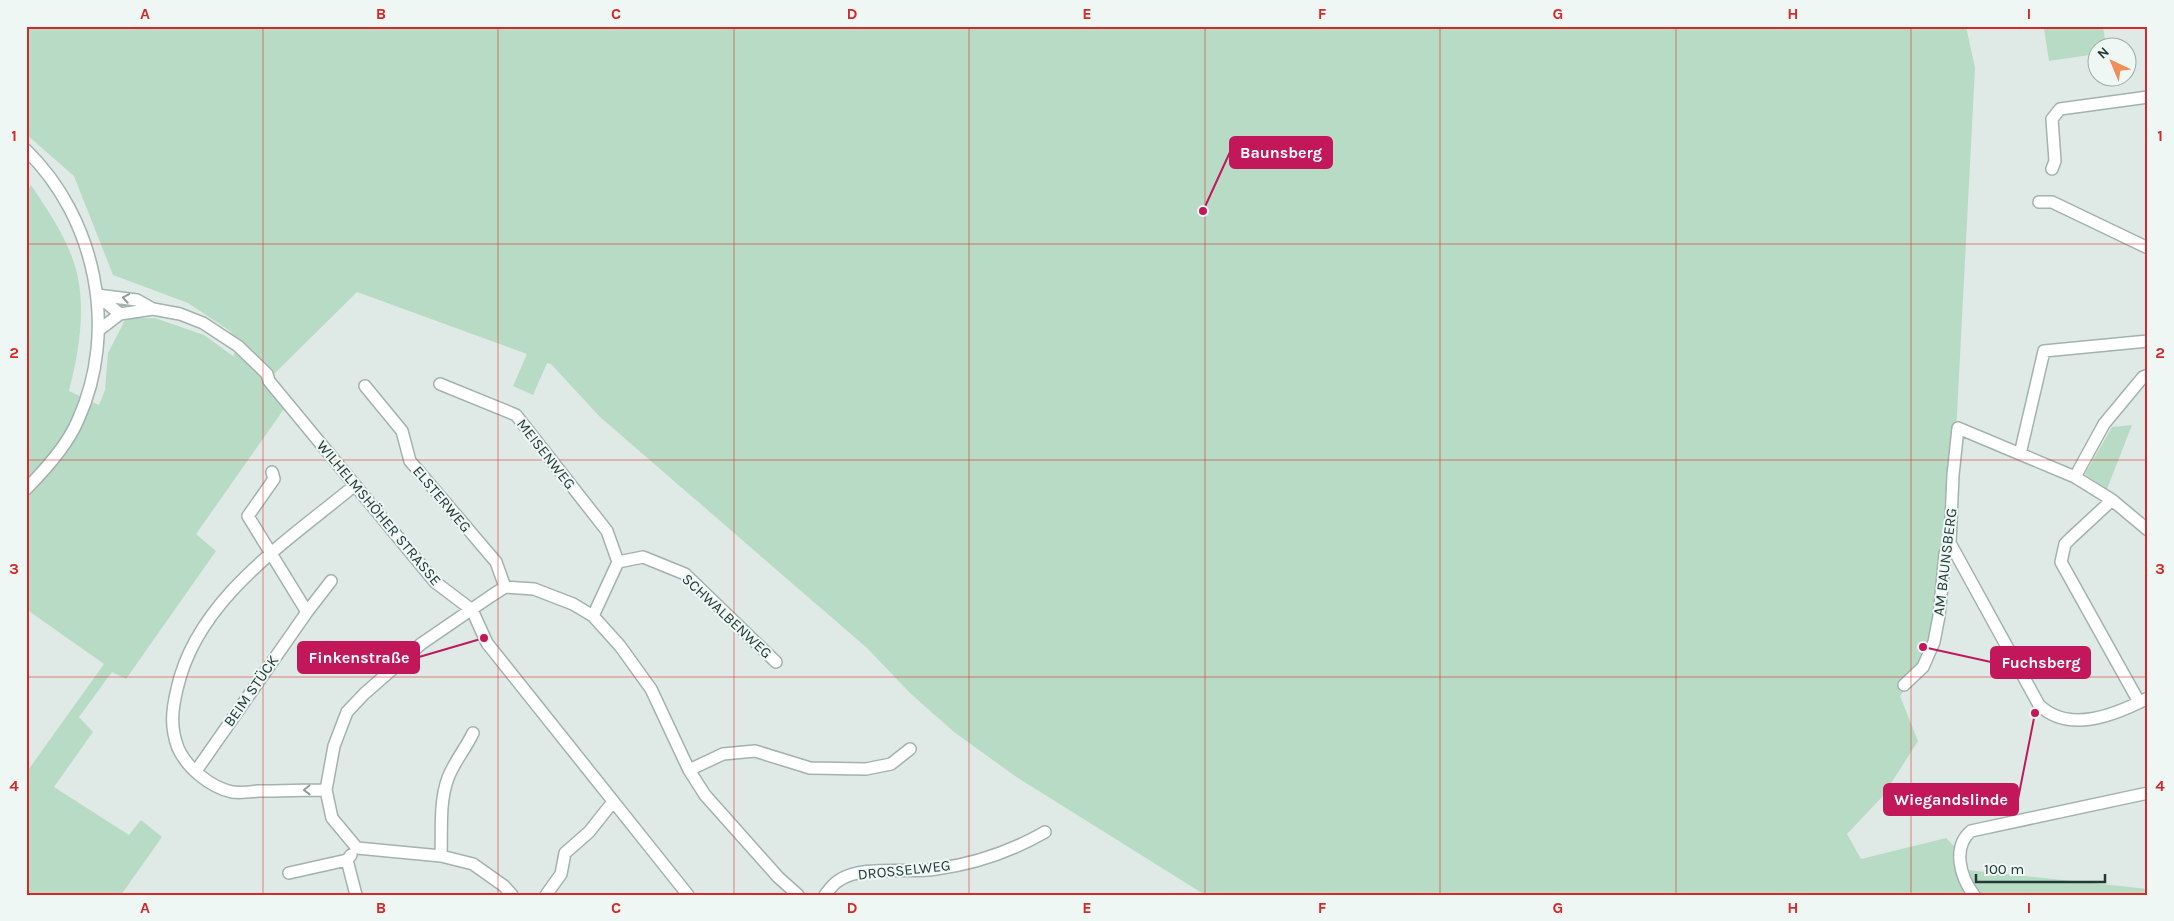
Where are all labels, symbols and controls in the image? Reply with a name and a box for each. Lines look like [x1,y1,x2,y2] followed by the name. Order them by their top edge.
[140,4,150,23] text: A
[376,4,386,23] text: B
[611,4,621,23] text: C
[847,4,858,23] text: D
[1082,4,1092,23] text: E
[1318,4,1327,23] text: F
[1553,4,1563,23] text: G
[1787,4,1799,23] text: H
[2027,4,2031,23] text: I
[2086,38,2136,88] north arrow
[2094,43,2113,63] text: N
[11,126,17,145] text: 1
[2157,126,2163,145] text: 1
[1230,137,1332,168] callout: Baunsberg
[1240,143,1322,162] text: Baunsberg
[122,293,130,303] one-way arrow
[9,343,19,362] text: 2
[2155,343,2165,362] text: 2
[513,415,579,493] street label: MEISENWEG
[313,437,445,589] street label: WILHELMSHÖHER STRASSE
[409,462,475,536] street label: ELSTERWEG
[1929,507,1961,617] street label: AM BAUNSBERG
[9,559,19,578] text: 3
[2155,559,2165,578] text: 3
[678,570,776,662] street label: SCHWALBENWEG
[298,642,419,673] callout: Finkenstraße
[1991,647,2090,678] callout: Fuchsberg
[308,648,410,667] text: Finkenstraße
[220,652,282,730] street label: BEIM STÜCK
[2001,653,2081,672] text: Fuchsberg
[9,776,19,795] text: 4
[2155,776,2165,795] text: 4
[1884,784,2018,815] callout: Wiegandslinde
[303,785,311,795] one-way arrow
[1894,790,2008,809] text: Wiegandslinde
[1976,851,2105,883] scale bar
[857,856,951,884] street label: DROSSELWEG
[1984,860,2024,878] text: 100 m
[140,898,150,917] text: A
[376,898,386,917] text: B
[611,898,621,917] text: C
[847,898,858,917] text: D
[1082,898,1092,917] text: E
[1318,898,1327,917] text: F
[1553,898,1563,917] text: G
[1787,898,1799,917] text: H
[2027,898,2031,917] text: I

